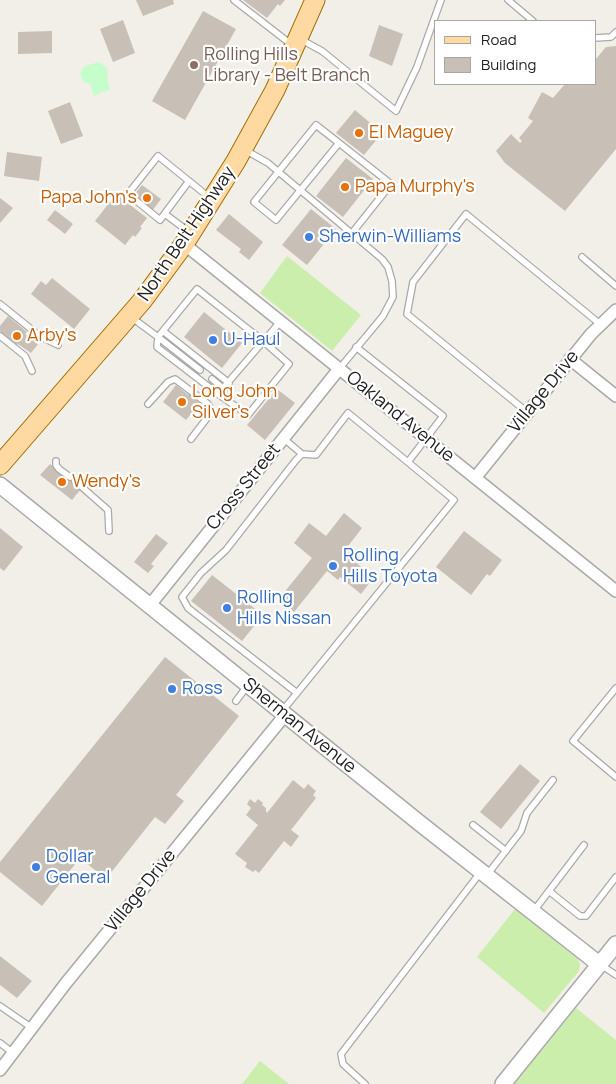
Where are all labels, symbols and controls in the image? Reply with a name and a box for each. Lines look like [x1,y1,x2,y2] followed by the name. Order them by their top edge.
[434,20,596,85] legend
[481,29,517,50] text: Road
[204,44,370,86] place label: Rolling Hills Library - Belt Branch
[481,54,536,75] text: Building
[188,59,200,71] marker: Rolling Hills Library - Belt Branch
[369,122,453,144] place label: El Maguey
[353,127,365,139] marker: El Maguey
[134,163,240,305] street label: North Belt Highway
[355,176,475,198] place label: Papa Murphy's
[339,181,351,193] marker: Papa Murphy's
[41,187,137,209] place label: Papa John's
[141,192,153,204] marker: Papa John's
[319,226,461,248] place label: Sherwin-Williams
[303,231,315,243] marker: Sherwin-Williams
[27,325,76,347] place label: Arby's
[223,329,280,351] place label: U-Haul
[11,330,23,342] marker: Arby's
[207,334,219,346] marker: U-Haul
[504,346,584,438] street label: Village Drive
[342,367,458,467] street label: Oakland Avenue
[192,381,277,424] place label: Long John Silver's
[176,396,188,408] marker: Long John Silver's
[203,439,285,535] street label: Cross Street
[72,471,141,493] place label: Wendy's
[56,476,68,488] marker: Wendy's
[343,545,438,588] place label: Rolling Hills Toyota
[327,560,339,572] marker: Rolling Hills Toyota
[237,587,331,630] place label: Rolling Hills Nissan
[221,602,233,614] marker: Rolling Hills Nissan
[238,674,360,778] street label: Sherman Avenue
[182,678,223,700] place label: Ross
[166,683,178,695] marker: Ross
[101,845,181,937] street label: Village Drive
[46,846,110,889] place label: Dollar General
[30,861,42,873] marker: Dollar General

